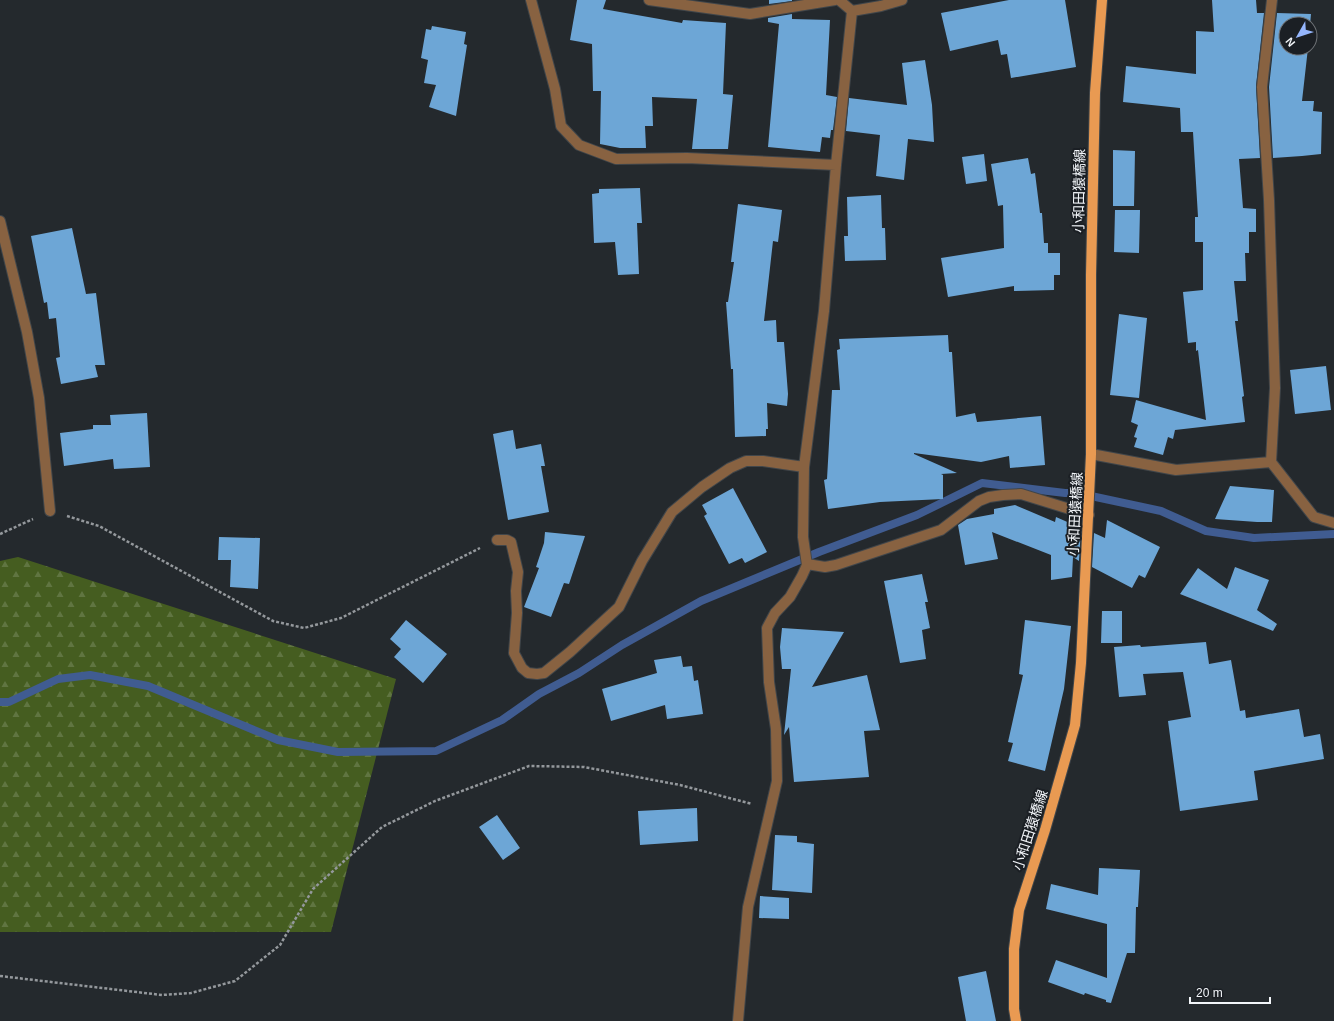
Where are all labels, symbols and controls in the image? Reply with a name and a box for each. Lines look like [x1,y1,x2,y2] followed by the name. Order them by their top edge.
[1278,16,1318,56] north arrow
[1283,35,1297,49] text: N
[1070,149,1088,233] street label: 小和田猿橋線
[1065,472,1085,556] street label: 小和田猿橋線
[1009,788,1051,872] street label: 小和田猿橋線
[1190,979,1270,1005] scale bar
[1196,986,1223,1000] text: 20 m

